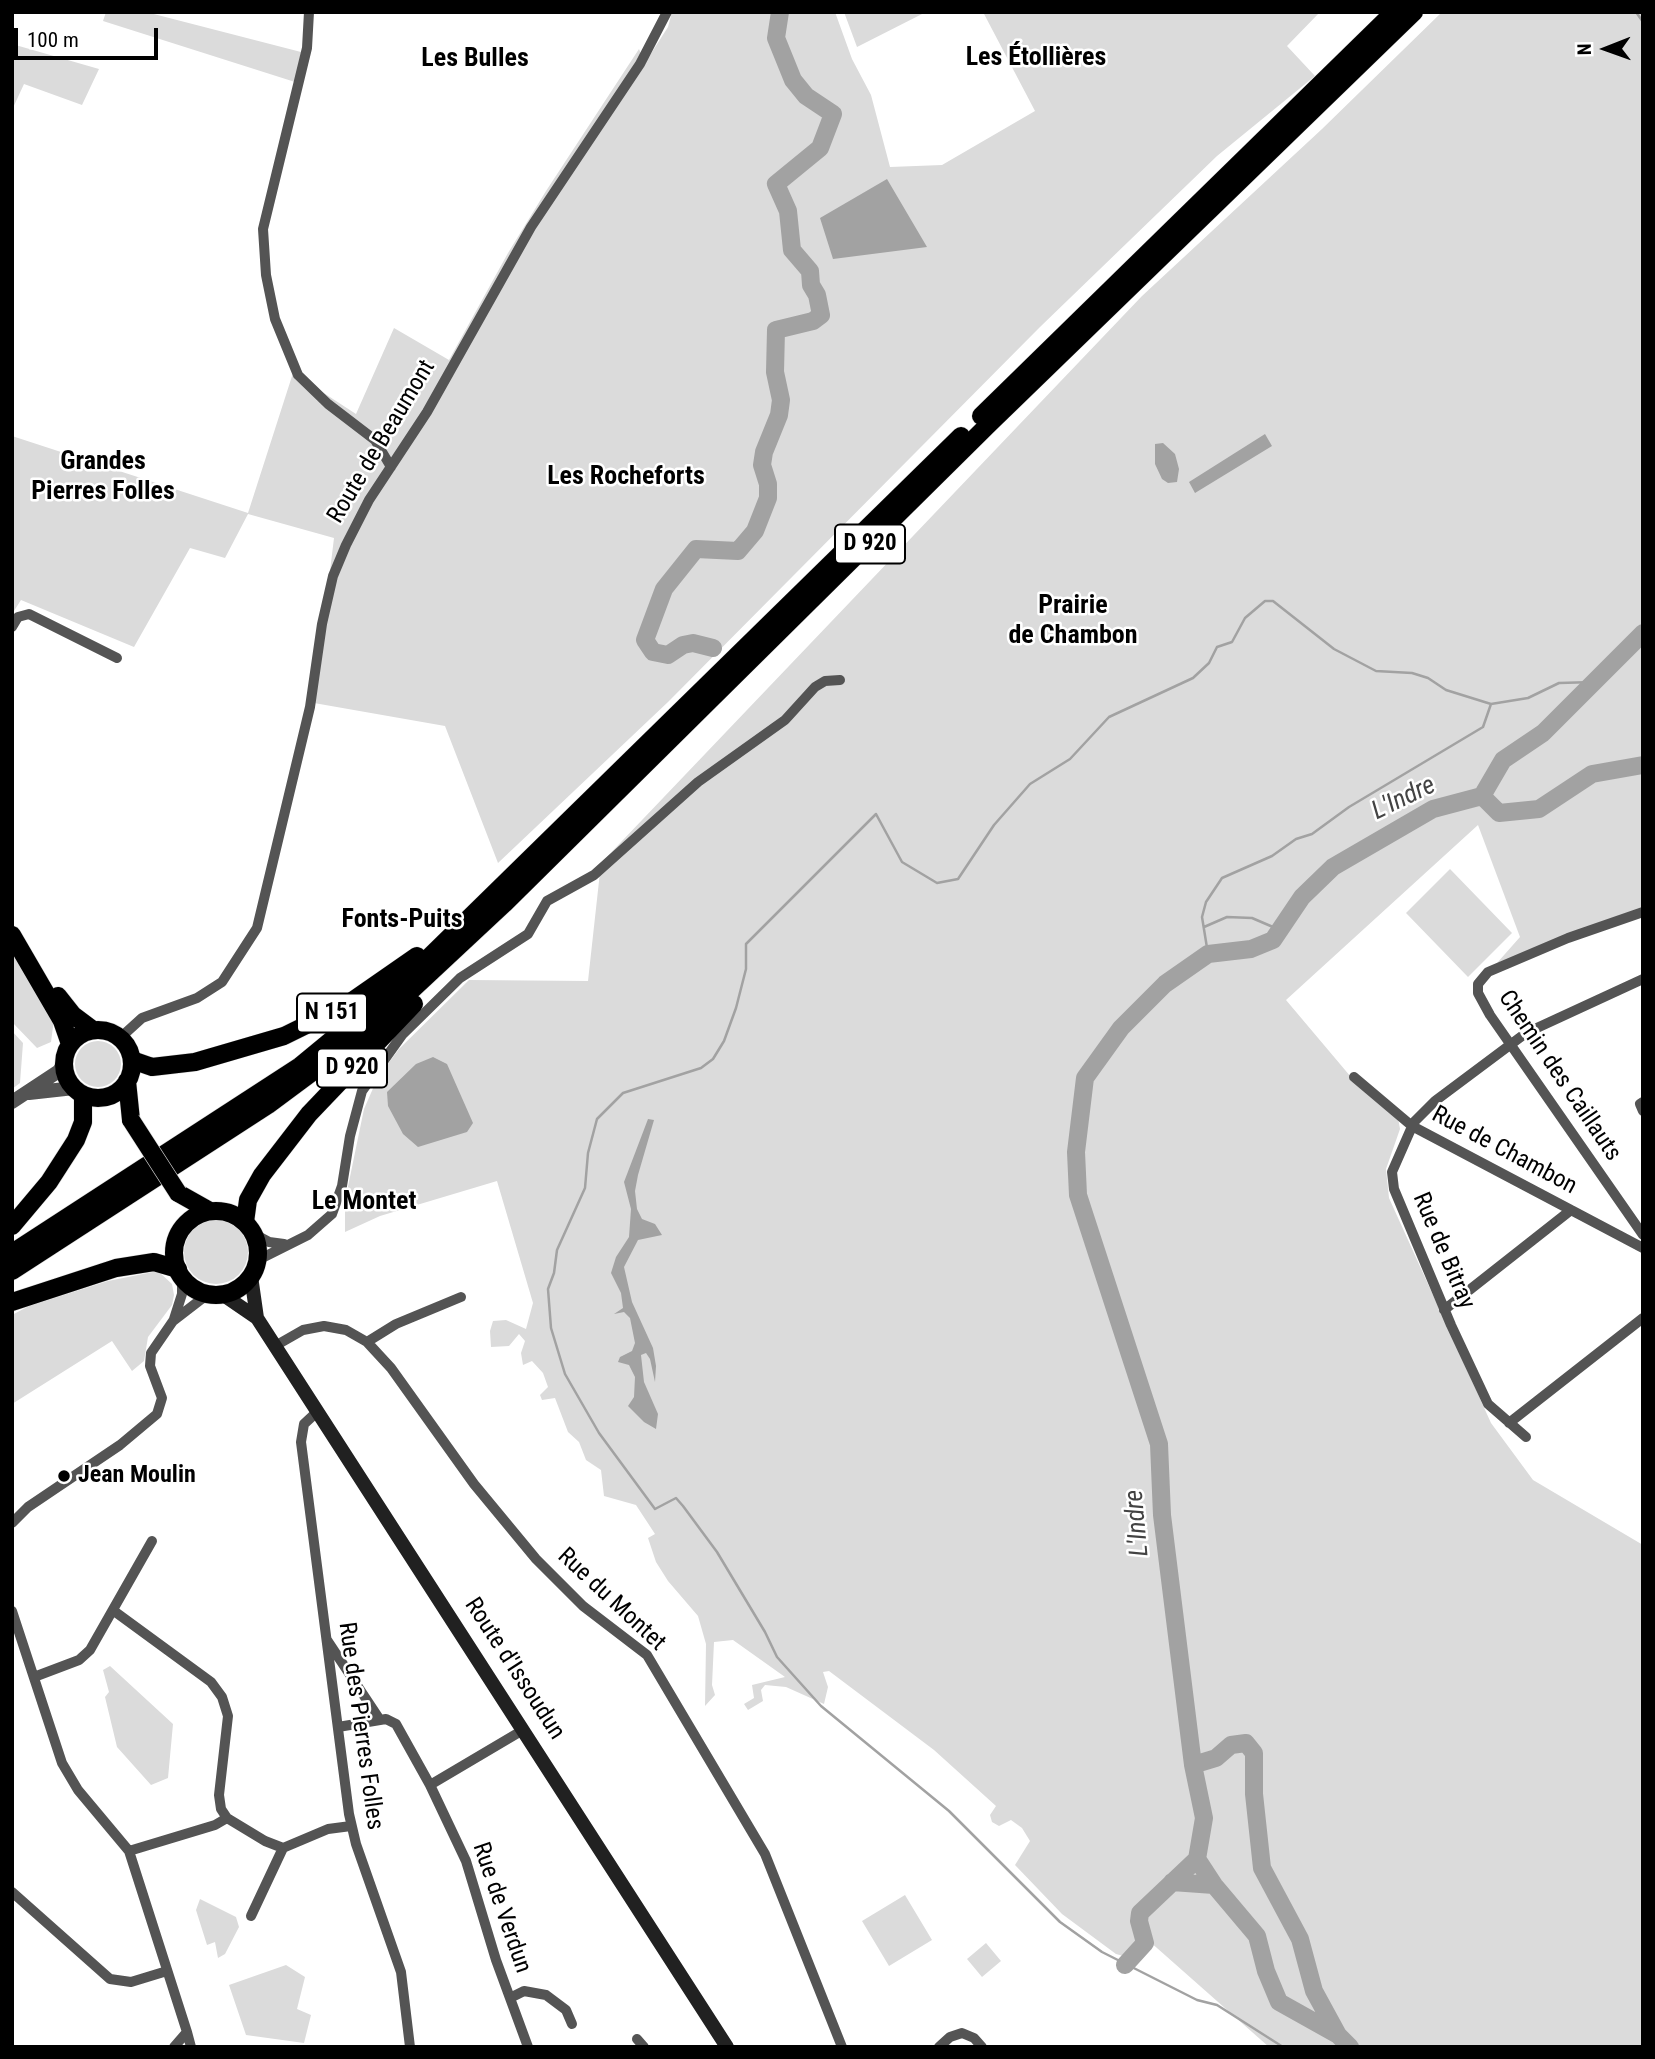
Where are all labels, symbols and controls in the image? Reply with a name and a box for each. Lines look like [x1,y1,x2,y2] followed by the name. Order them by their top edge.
[18,14,161,58] scale bar
[1571,14,1641,84] north arrow
[27,28,79,52] text: 100 m
[966,42,1106,74] district label: Les Étollières
[421,43,529,75] district label: Les Bulles
[1573,43,1596,55] text: N
[322,355,442,529] street label: Route de Beaumont
[31,446,175,508] district label: Grandes Pierres Folles
[547,461,705,493] district label: Les Rocheforts
[835,524,905,564] road number: D 920
[1008,590,1138,652] district label: Prairie de Chambon
[1367,770,1441,828] water label: L'Indre
[342,904,462,936] district label: Fonts-Puits
[1491,985,1627,1167] street label: Chemin des Caillauts
[297,994,367,1032] road number: N 151
[317,1049,387,1088] road number: D 920
[1427,1101,1581,1201] street label: Rue de Chambon
[312,1186,416,1218] district label: Le Montet
[1406,1188,1480,1314] street label: Rue de Bitray
[78,1462,196,1490] place label: Jean Moulin
[56,1468,72,1484] marker: Jean Moulin
[1120,1488,1156,1558] water label: L'Indre
[551,1543,671,1657] street label: Rue du Montet
[458,1593,570,1745] street label: Route d'Issoudun
[331,1620,389,1832] street label: Rue des Pierres Folles
[465,1839,537,1977] street label: Rue de Verdun

